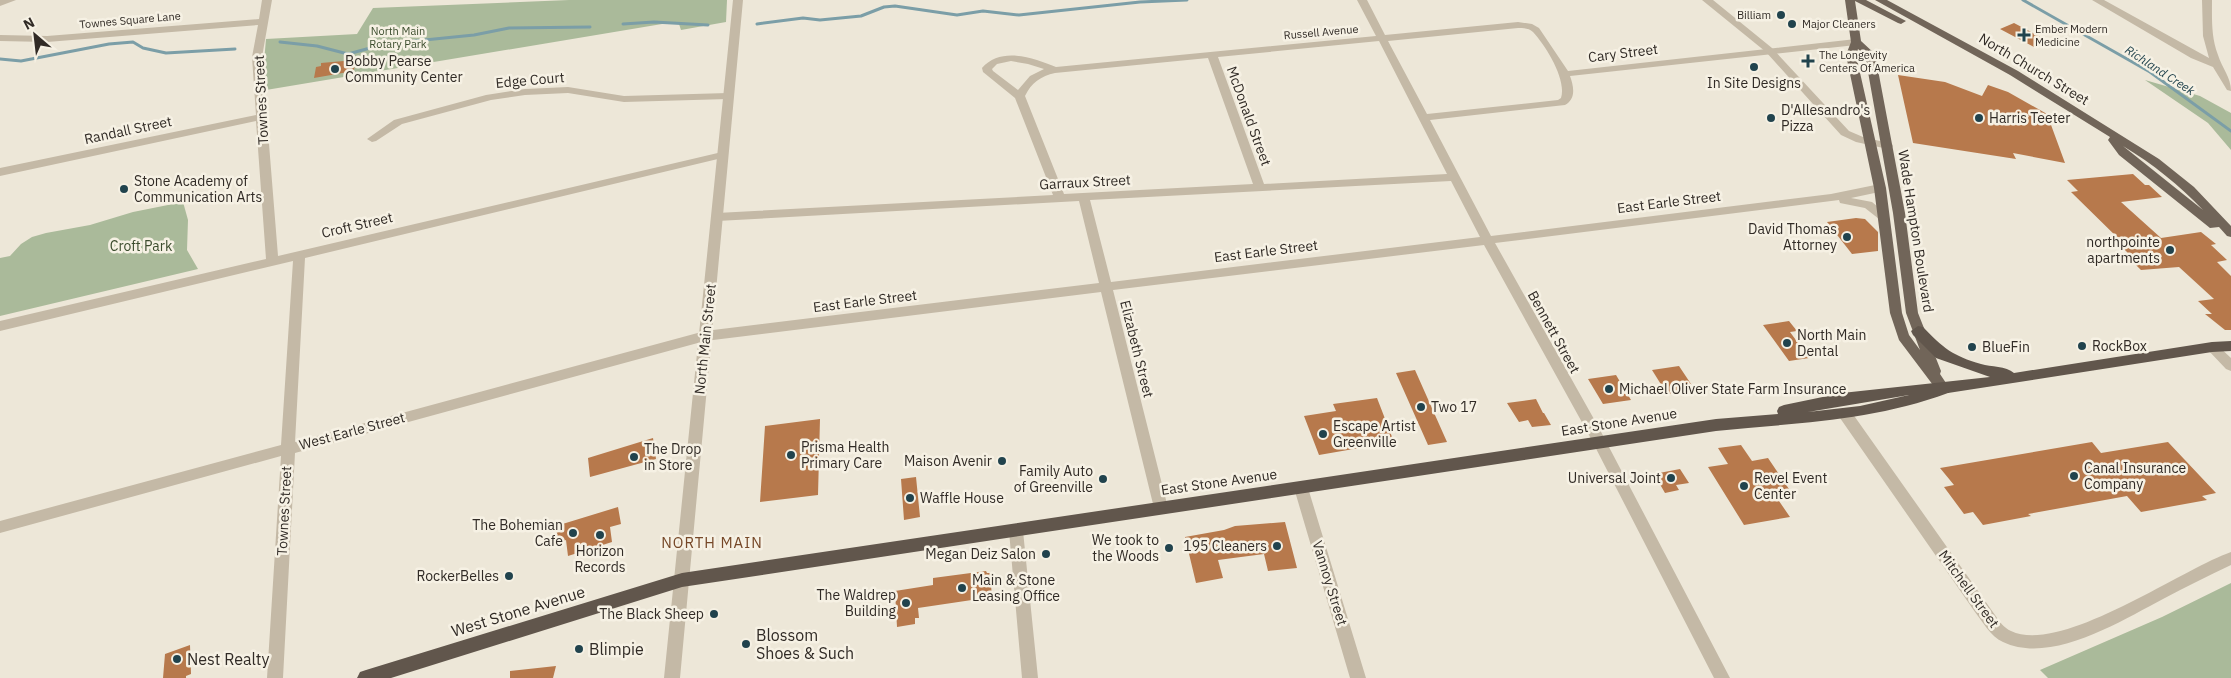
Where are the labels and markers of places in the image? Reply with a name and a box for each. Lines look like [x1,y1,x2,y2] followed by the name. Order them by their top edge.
[1737,8,1771,22] place label: Billiam
[1775,9,1787,21] marker: Billiam
[1802,17,1876,31] place label: Major Cleaners
[1786,18,1798,30] marker: Major Cleaners
[2035,22,2108,49] place label: Ember Modern Medicine
[2017,28,2031,42] marker: Ember Modern Medicine
[1819,48,1915,75] place label: The Longevity Centers Of America
[345,52,463,86] place label: Bobby Pearse Community Center
[1801,54,1815,68] marker: The Longevity Centers Of America
[1748,61,1760,73] marker: In Site Designs
[329,63,341,75] marker: Bobby Pearse Community Center
[1707,74,1801,92] place label: In Site Designs
[1781,101,1871,135] place label: D'Allesandro's Pizza
[1989,109,2070,127] place label: Harris Teeter
[1765,112,1777,124] marker: D'Allesandro's Pizza
[1973,112,1985,124] marker: Harris Teeter
[134,172,262,206] place label: Stone Academy of Communication Arts
[118,183,130,195] marker: Stone Academy of Communication Arts
[1748,220,1837,254] place label: David Thomas Attorney
[1841,231,1853,243] marker: David Thomas Attorney
[2086,233,2160,267] place label: northpointe apartments
[2164,244,2176,256] marker: northpointe apartments
[1797,326,1866,360] place label: North Main Dental
[1781,337,1793,349] marker: North Main Dental
[2092,337,2147,355] place label: RockBox
[1982,338,2030,356] place label: BlueFin
[2076,340,2088,352] marker: RockBox
[1966,341,1978,353] marker: BlueFin
[1619,380,1847,398] place label: Michael Oliver State Farm Insurance
[1603,383,1615,395] marker: Michael Oliver State Farm Insurance
[1431,398,1477,416] place label: Two 17
[1415,401,1427,413] marker: Two 17
[1333,417,1416,451] place label: Escape Artist Greenville
[1317,428,1329,440] marker: Escape Artist Greenville
[801,438,889,472] place label: Prisma Health Primary Care
[644,440,701,474] place label: The Drop in Store
[785,449,797,461] marker: Prisma Health Primary Care
[628,451,640,463] marker: The Drop in Store
[904,452,992,470] place label: Maison Avenir
[996,455,1008,467] marker: Maison Avenir
[2084,459,2186,493] place label: Canal Insurance Company
[1014,462,1093,496] place label: Family Auto of Greenville
[1568,469,1661,487] place label: Universal Joint
[1754,469,1827,503] place label: Revel Event Center
[2068,470,2080,482] marker: Canal Insurance Company
[1665,472,1677,484] marker: Universal Joint
[1097,473,1109,485] marker: Family Auto of Greenville
[1738,480,1750,492] marker: Revel Event Center
[920,489,1004,507] place label: Waffle House
[904,492,916,504] marker: Waffle House
[472,516,563,550] place label: The Bohemian Cafe
[567,527,579,539] marker: The Bohemian Cafe
[594,529,606,541] marker: Horizon Records
[1092,531,1159,565] place label: We took to the Woods
[1183,537,1267,555] place label: 195 Cleaners
[1271,540,1283,552] marker: 195 Cleaners
[574,542,626,576] place label: Horizon Records
[1163,542,1175,554] marker: We took to the Woods
[925,545,1036,563] place label: Megan Deiz Salon
[1040,548,1052,560] marker: Megan Deiz Salon
[417,567,499,585] place label: RockerBelles
[503,570,515,582] marker: RockerBelles
[972,571,1060,605] place label: Main & Stone Leasing Office
[956,582,968,594] marker: Main & Stone Leasing Office
[816,586,897,620] place label: The Waldrep Building
[900,597,912,609] marker: The Waldrep Building
[599,605,704,623] place label: The Black Sheep
[708,608,720,620] marker: The Black Sheep
[756,625,854,663] place label: Blossom Shoes & Such
[740,638,752,650] marker: Blossom Shoes & Such
[589,639,644,659] place label: Blimpie
[573,643,585,655] marker: Blimpie
[187,649,269,669] place label: Nest Realty
[171,653,183,665] marker: Nest Realty

